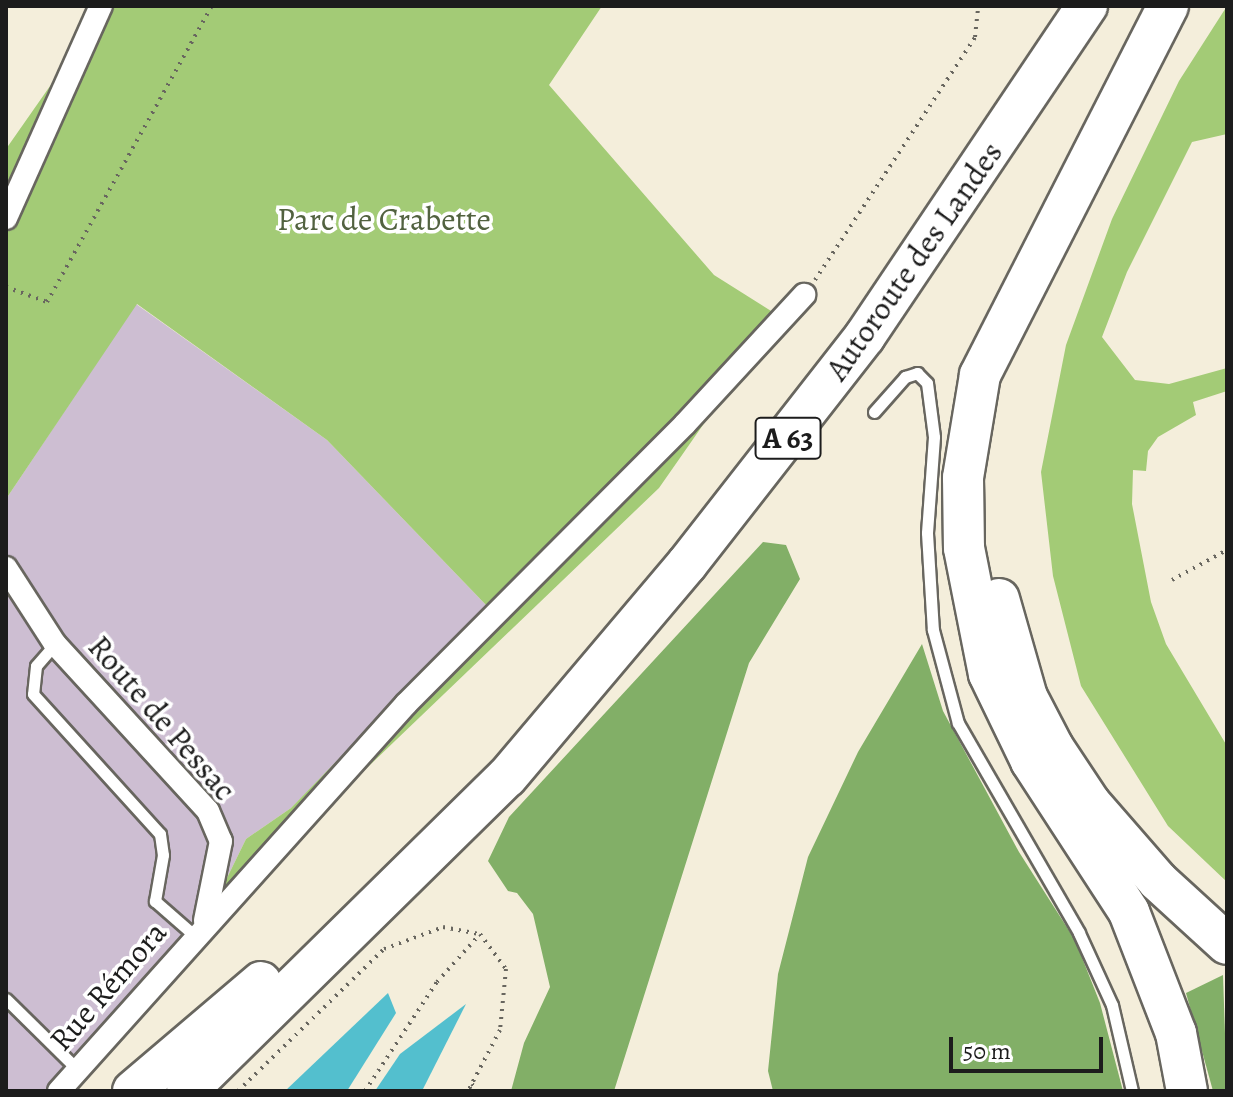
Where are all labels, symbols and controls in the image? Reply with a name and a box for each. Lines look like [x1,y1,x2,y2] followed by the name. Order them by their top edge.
[817,134,1011,388] street label: Autoroute des Landes
[277,200,491,238] park label: Parc de Crabette
[754,412,822,464] road number: A 63
[80,628,244,808] street label: Route de Pessac
[41,913,175,1059] street label: Rue Rémora
[953,1021,1107,1071] scale bar
[963,1035,1011,1067] text: 50 m

